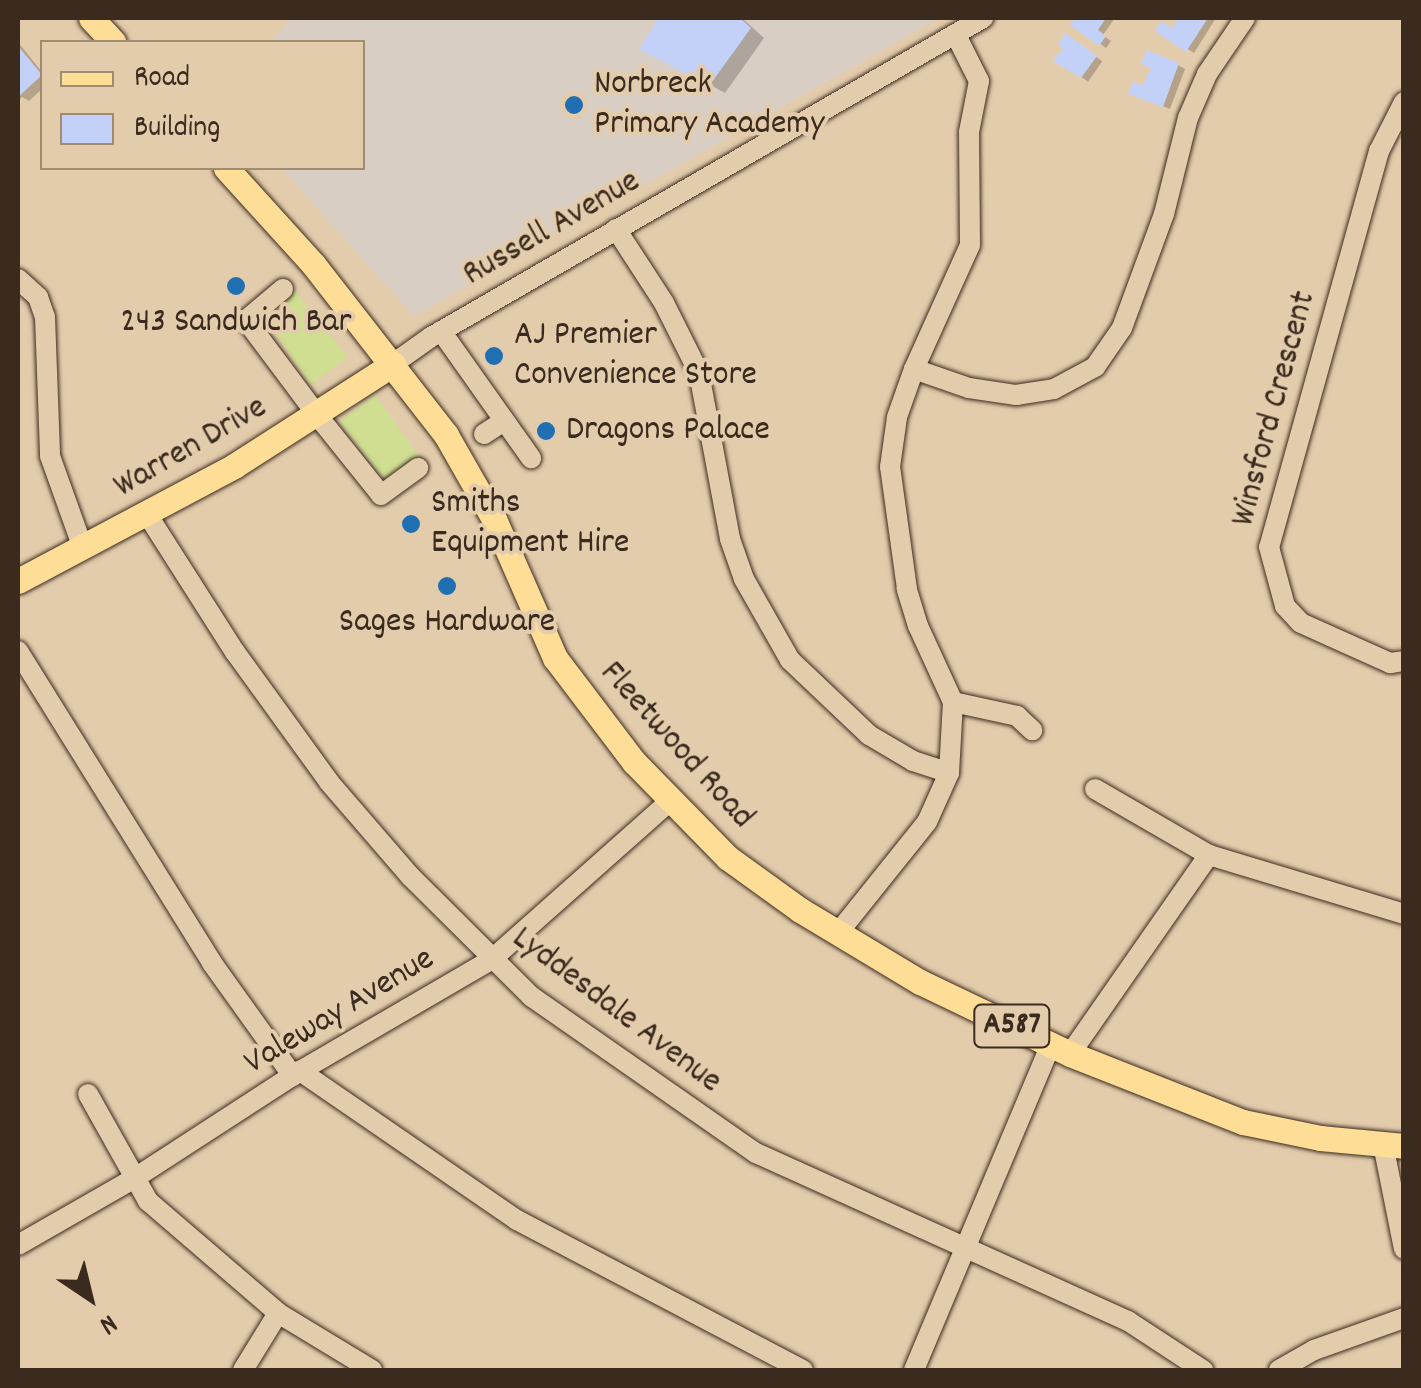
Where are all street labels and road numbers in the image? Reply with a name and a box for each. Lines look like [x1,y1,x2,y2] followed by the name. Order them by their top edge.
[456,161,648,297] street label: Russell Avenue
[1223,287,1327,531] street label: Winsford Crescent
[107,387,275,509] street label: Warren Drive
[590,653,762,839] street label: Fleetwood Road
[503,918,729,1104] street label: Lyddesdale Avenue
[238,939,442,1085] street label: Valeway Avenue
[972,999,1052,1053] road number: A587

